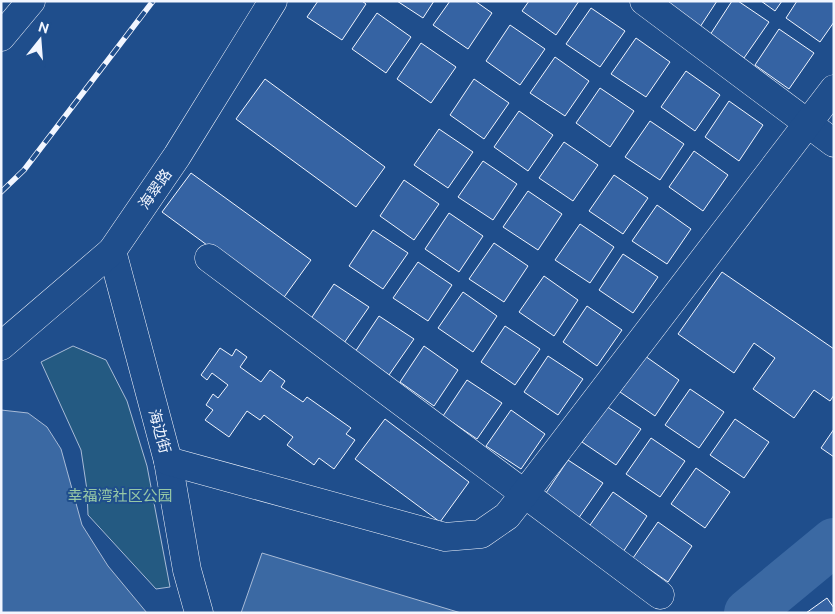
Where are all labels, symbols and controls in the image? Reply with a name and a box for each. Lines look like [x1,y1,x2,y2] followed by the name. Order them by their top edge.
[15,15,65,65] north arrow
[36,18,51,37] text: N
[135,166,175,212] street label: 海翠路
[146,407,174,455] street label: 海边街
[67,487,173,504] park label: 幸福湾社区公园

